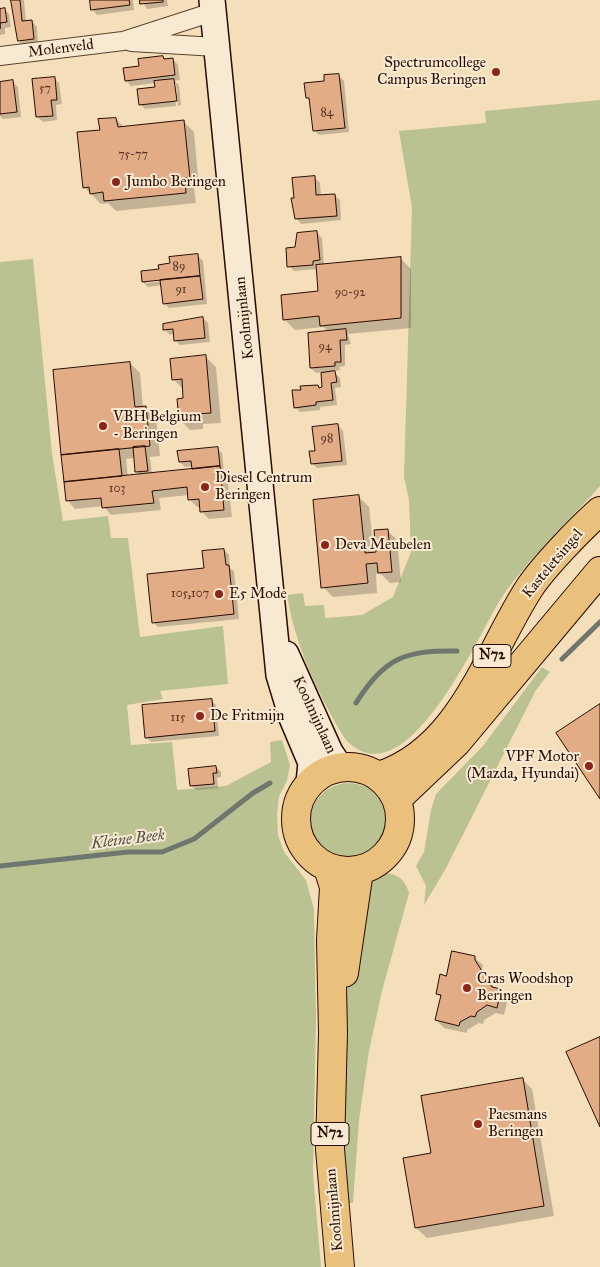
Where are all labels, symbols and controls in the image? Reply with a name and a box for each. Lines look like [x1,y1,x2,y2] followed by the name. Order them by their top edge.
[27,36,95,62] street label: Molenveld
[377,54,486,89] place label: Spectrumcollege Campus Beringen
[490,66,502,78] marker: Spectrumcollege Campus Beringen
[39,82,51,96] house number: 57
[320,106,334,120] house number: 84
[118,148,148,162] house number: 75-77
[126,173,226,191] place label: Jumbo Beringen
[110,176,122,188] marker: Jumbo Beringen
[173,260,185,274] house number: 89
[232,276,258,360] street label: Koolmijnlaan
[175,283,187,297] house number: 91
[335,286,365,300] house number: 90-92
[318,340,332,354] house number: 94
[113,408,201,443] place label: VBH Belgium - Beringen
[97,420,109,432] marker: VBH Belgium - Beringen
[321,432,333,446] house number: 98
[215,469,312,504] place label: Diesel Centrum Beringen
[199,481,211,493] marker: Diesel Centrum Beringen
[109,482,125,496] house number: 103
[519,526,587,602] street label: Kasteletsingel
[335,536,431,554] place label: Deva Meubelen
[319,539,331,551] marker: Deva Meubelen
[229,585,287,603] place label: E5 Mode
[171,587,209,601] house number: 105,107
[213,588,225,600] marker: E5 Mode
[473,644,511,668] road number: N72
[288,674,340,756] street label: Koolmijnlaan
[210,707,284,725] place label: De Fritmijn
[194,710,206,722] marker: De Fritmijn
[171,711,185,725] house number: 115
[467,748,579,783] place label: VPF Motor (Mazda, Hyundai)
[583,760,595,772] marker: VPF Motor (Mazda, Hyundai)
[90,826,166,854] water label: Kleine Beek
[477,970,573,1005] place label: Cras Woodshop Beringen
[461,982,473,994] marker: Cras Woodshop Beringen
[488,1106,547,1141] place label: Paesmans Beringen
[472,1118,484,1130] marker: Paesmans Beringen
[311,1122,349,1146] road number: N72
[322,1168,348,1252] street label: Koolmijnlaan

